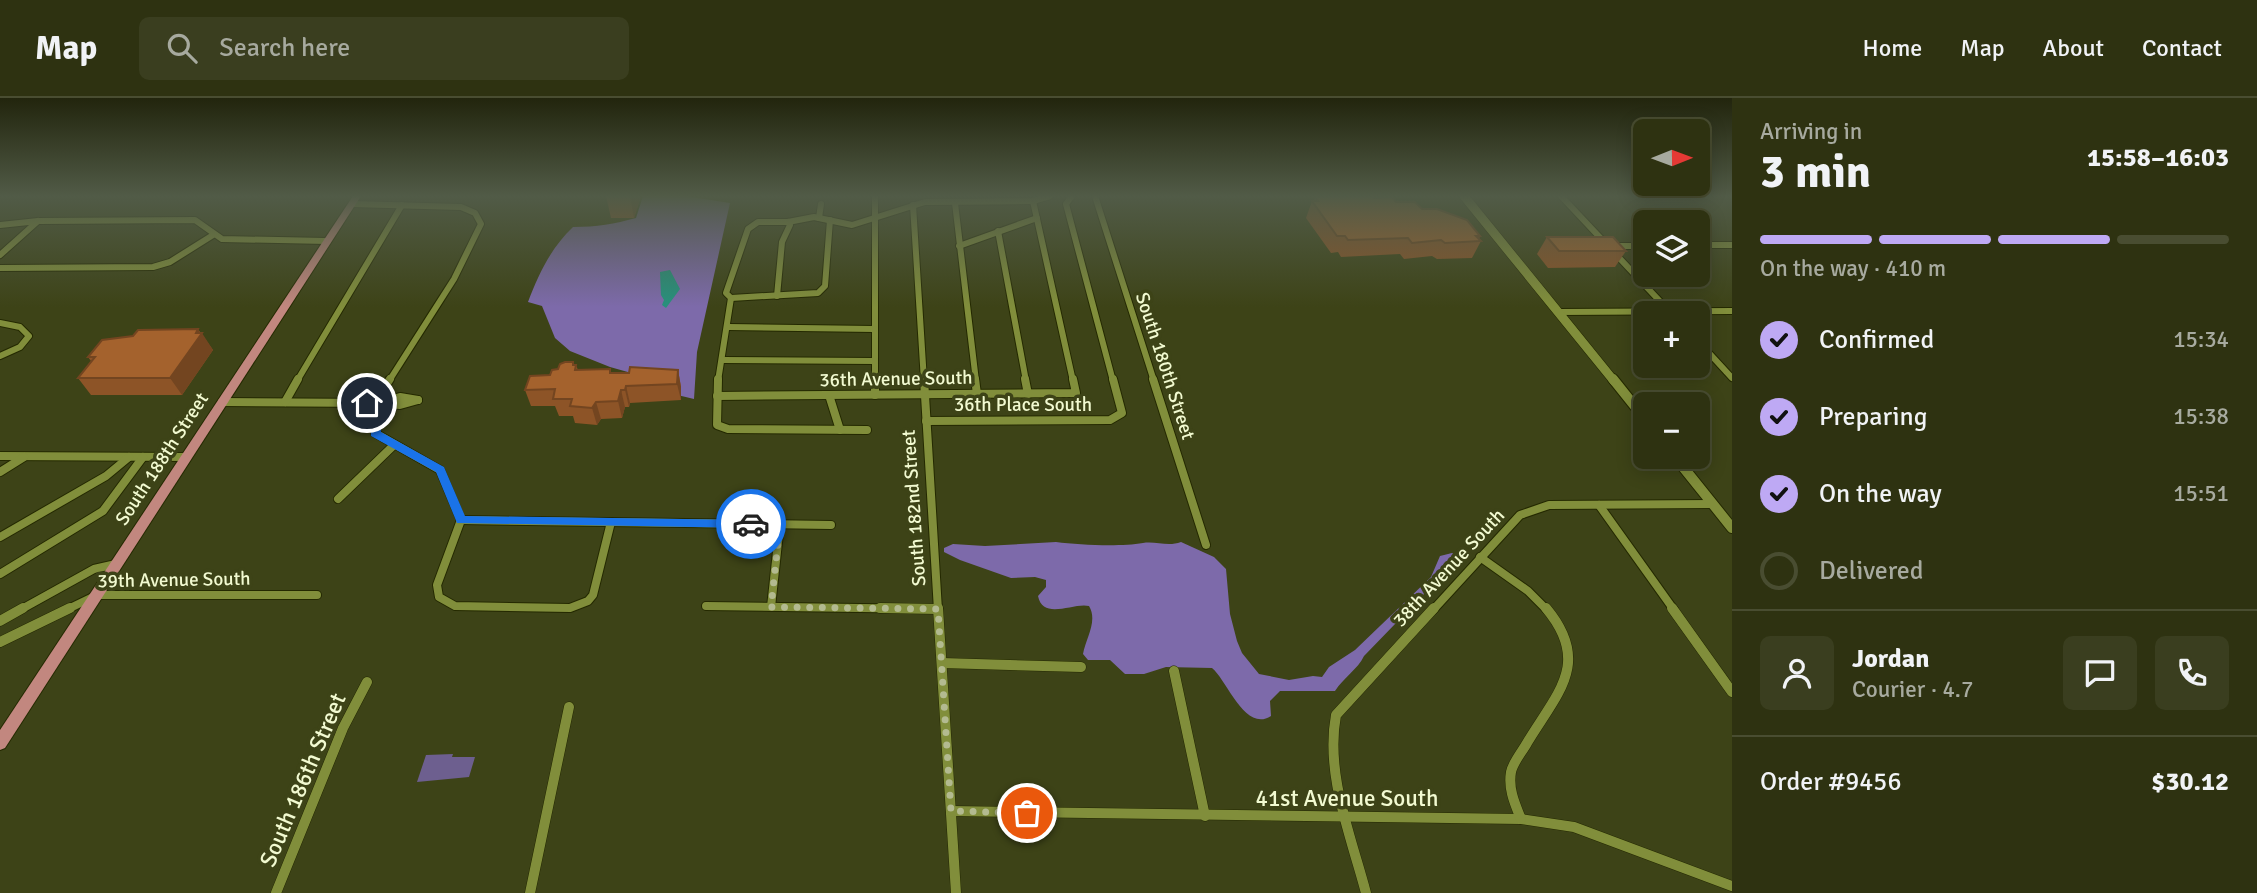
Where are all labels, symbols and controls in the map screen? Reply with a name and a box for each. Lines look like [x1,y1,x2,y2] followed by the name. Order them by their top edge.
[139,17,629,80] search box
[35,28,97,69] text: Map
[163,29,201,67] icon: search
[219,32,350,64] text: Search here
[1862,33,1922,63] text: Home
[1960,33,2005,63] text: Map
[2043,33,2104,63] text: About
[2142,33,2222,63] text: Contact
[1760,117,1862,146] text: Arriving in
[1633,119,1710,196] north arrow
[1633,119,1710,469] map controls
[2087,142,2229,174] text: 15:58–16:03
[1760,144,1871,200] text: 3 min
[1633,210,1710,287] button: layers
[1760,254,1946,283] text: On the way · 410 m
[1130,289,1200,443] street label: South 180th Street
[1633,301,1710,378] button: +
[1760,321,1798,359] icon: check
[1819,324,1934,356] text: Confirmed
[2173,325,2229,354] text: 15:34
[819,366,973,392] street label: 36th Avenue South
[337,373,397,433] pin
[348,384,386,422] icon: home
[110,388,214,530] street label: South 188th Street
[1633,392,1710,469] button: −
[954,393,1092,417] street label: 36th Place South
[1760,398,1798,436] icon: check
[1819,401,1927,433] text: Preparing
[2173,402,2229,431] text: 15:38
[897,429,931,587] street label: South 182nd Street
[1760,475,1798,513] icon: check
[1819,478,1942,510] text: On the way
[2173,479,2229,508] text: 15:51
[716,489,786,559] courier
[1388,504,1510,632] street label: 38th Avenue South
[732,505,770,543] icon: car
[1819,555,1924,587] text: Delivered
[97,567,251,593] street label: 39th Avenue South
[1760,636,1834,710] button: person
[2063,636,2137,710] button: chat
[2155,636,2229,710] button: phone
[1852,643,1929,675] text: Jordan
[1852,675,1973,704] text: Courier · 4.7
[253,689,353,871] street label: South 186th Street
[1760,766,1901,798] text: Order #9456
[2151,766,2229,798] text: $30.12
[997,783,1057,843] pin
[1256,784,1438,813] street label: 41st Avenue South
[1008,794,1046,832] icon: bag

